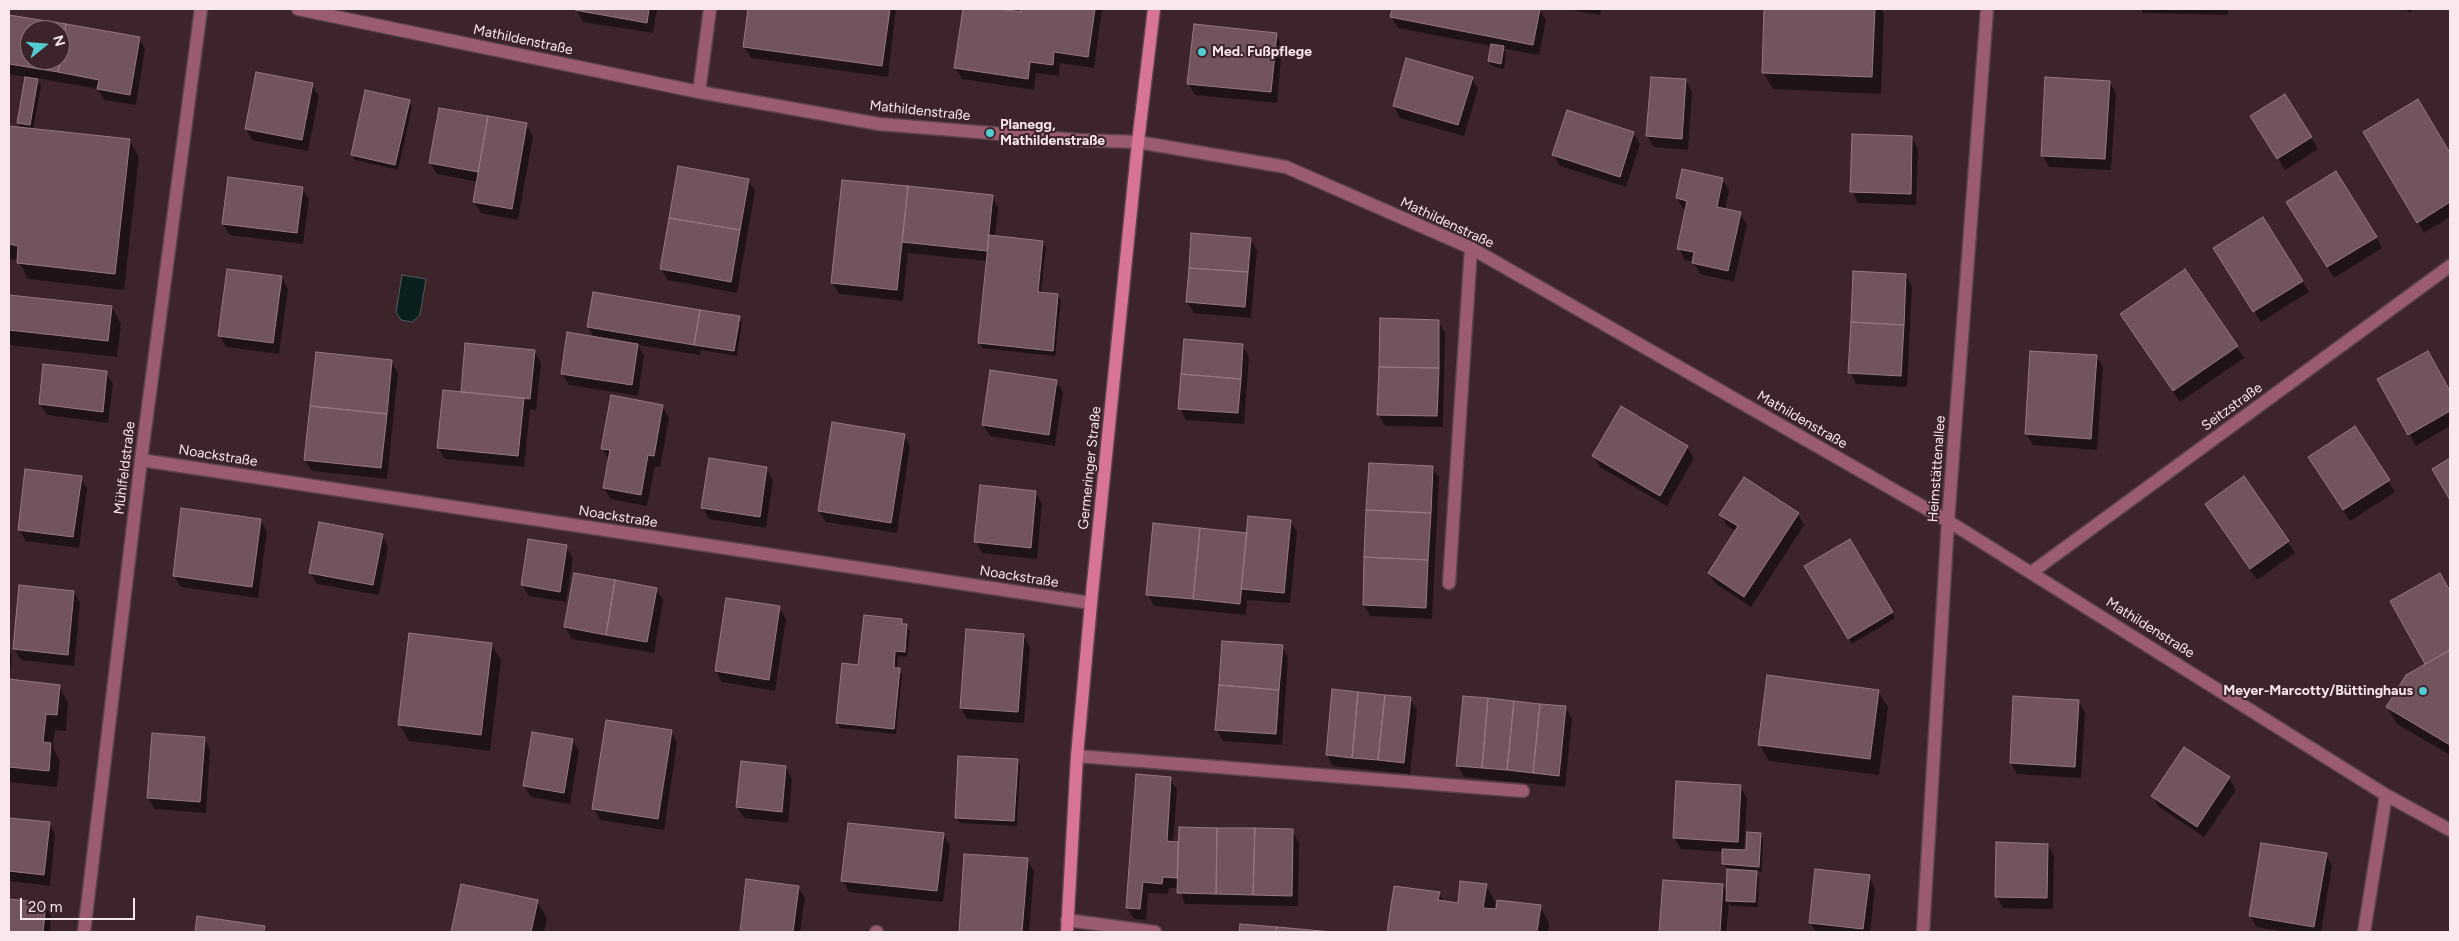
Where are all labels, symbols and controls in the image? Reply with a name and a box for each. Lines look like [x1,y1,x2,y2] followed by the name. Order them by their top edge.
[20,20,70,70] north arrow
[472,21,574,59] street label: Mathildenstraße
[49,33,69,48] text: N
[1212,44,1312,60] place label: Med. Fußpflege
[1196,46,1208,58] marker: Med. Fußpflege
[869,97,971,125] street label: Mathildenstraße
[1000,117,1105,150] place label: Planegg, Mathildenstraße
[984,127,996,139] marker: Planegg, Mathildenstraße
[1398,194,1496,252] street label: Mathildenstraße
[2198,379,2266,435] street label: Seitzstraße
[1754,387,1850,453] street label: Mathildenstraße
[1075,406,1105,530] street label: Germeringer Straße
[1925,415,1949,523] street label: Heimstättenallee
[111,420,139,516] street label: Mühlfeldstraße
[177,441,259,471] street label: Noackstraße
[577,502,659,532] street label: Noackstraße
[978,562,1060,592] street label: Noackstraße
[2103,594,2197,662] street label: Mathildenstraße
[2223,683,2413,699] place label: Meyer-Marcotty/Büttinghaus
[2417,685,2429,697] marker: Meyer-Marcotty/Büttinghaus
[22,888,138,920] scale bar
[28,898,62,916] text: 20 m

